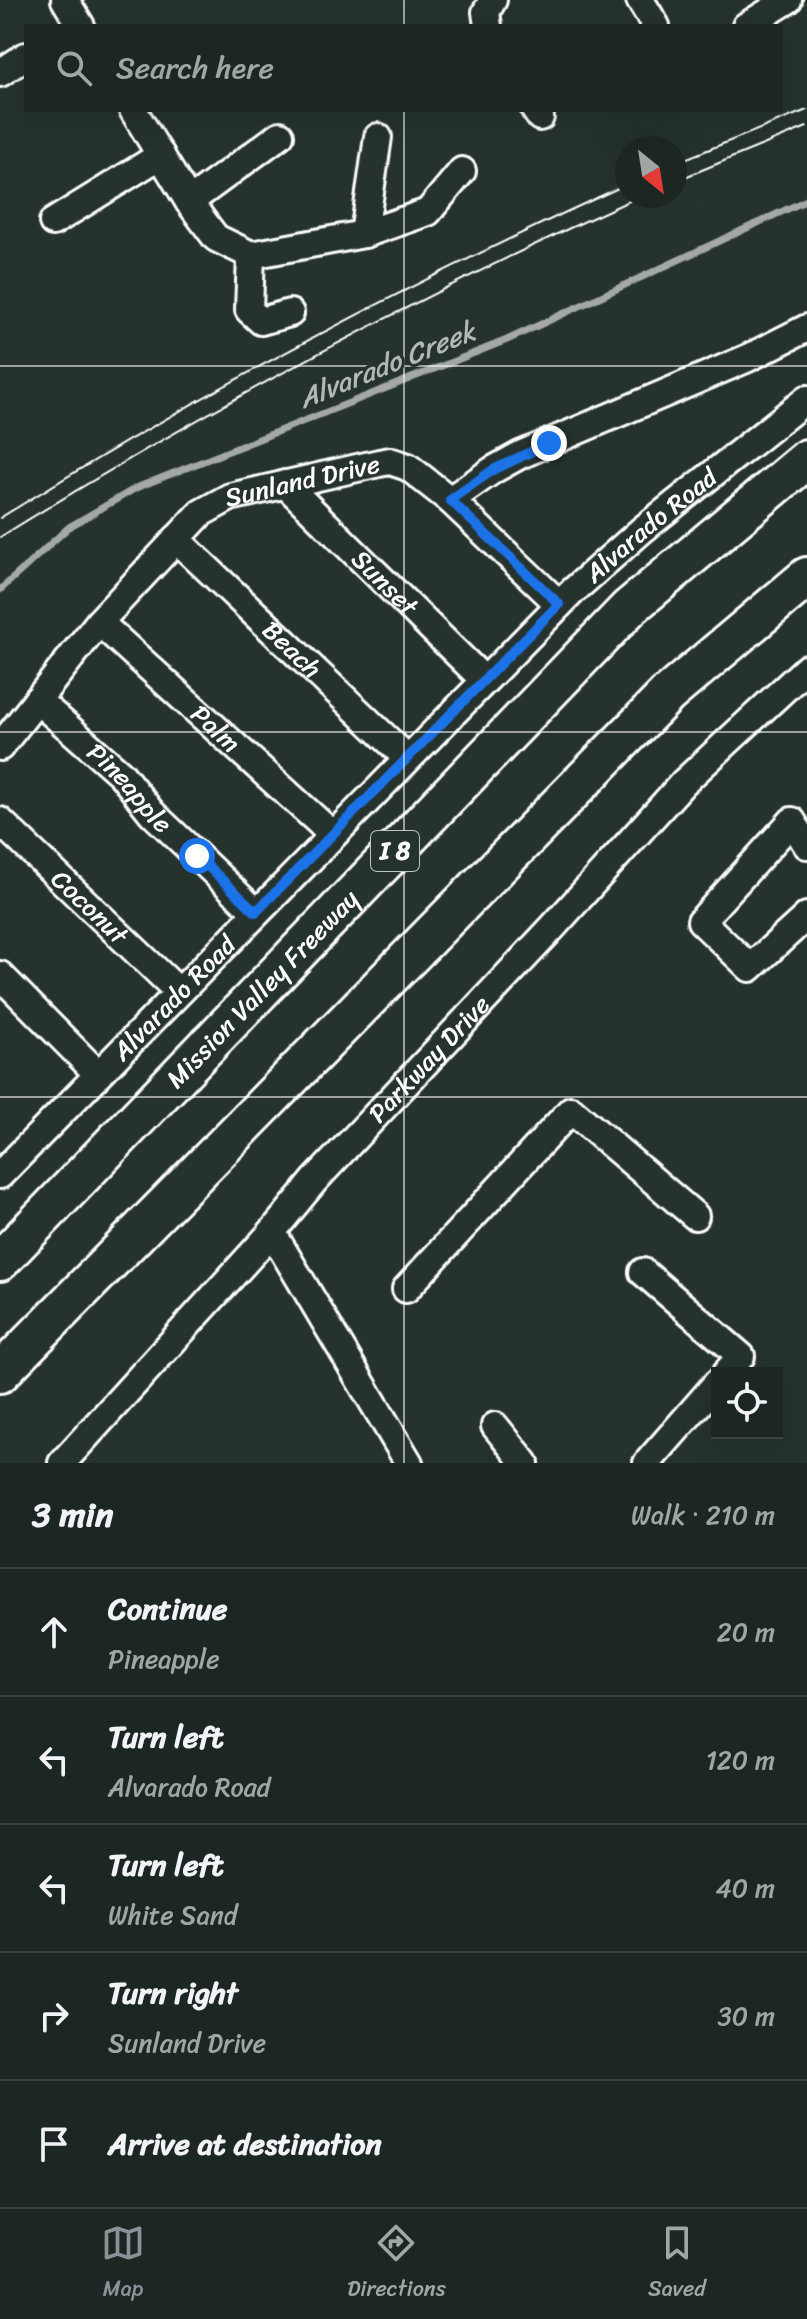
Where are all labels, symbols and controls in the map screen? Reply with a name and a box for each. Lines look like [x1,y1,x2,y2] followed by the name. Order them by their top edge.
[24,24,783,112] search box
[116,41,274,95] text: Search here
[52,46,96,90] icon: search
[615,136,687,208] north arrow
[290,306,485,423] water label: Alvarado Creek
[531,425,567,461] route end
[220,440,385,521] street label: Sunland Drive
[572,454,729,595] street label: Alvarado Road
[340,538,431,628] street label: Sunset
[251,608,333,690] street label: Beach
[180,692,252,764] street label: Palm
[76,730,184,845] street label: Pineapple
[371,831,419,871] road number: I 8
[179,838,215,874] route start
[40,858,141,957] street label: Coconut
[154,877,371,1100] street label: Mission Valley Freeway
[100,922,249,1073] street label: Alvarado Road
[356,984,502,1134] street label: Parkway Drive
[711,1367,783,1439] map controls
[711,1367,783,1439] button: locate
[32,1485,113,1545] text: 3 min
[631,1492,775,1538] text: Walk · 210 m
[108,1582,227,1636] text: Continue
[717,1609,775,1655] text: 20 m
[32,1610,76,1654] icon: ahead
[108,1636,220,1682] text: Pineapple
[108,1710,224,1764] text: Turn left
[706,1737,775,1783] text: 120 m
[32,1738,76,1782] icon: left
[108,1764,270,1810] text: Alvarado Road
[108,1838,224,1892] text: Turn left
[716,1865,775,1911] text: 40 m
[32,1866,76,1910] icon: left
[108,1892,238,1938] text: White Sand
[108,1966,238,2020] text: Turn right
[718,1993,775,2039] text: 30 m
[32,1994,76,2038] icon: right
[108,2020,266,2066] text: Sunland Drive
[108,2117,382,2171] text: Arrive at destination
[32,2122,76,2166] icon: arrive
[101,2221,145,2308] tab: Map
[347,2221,446,2308] tab: Directions
[648,2221,706,2308] tab: Saved

